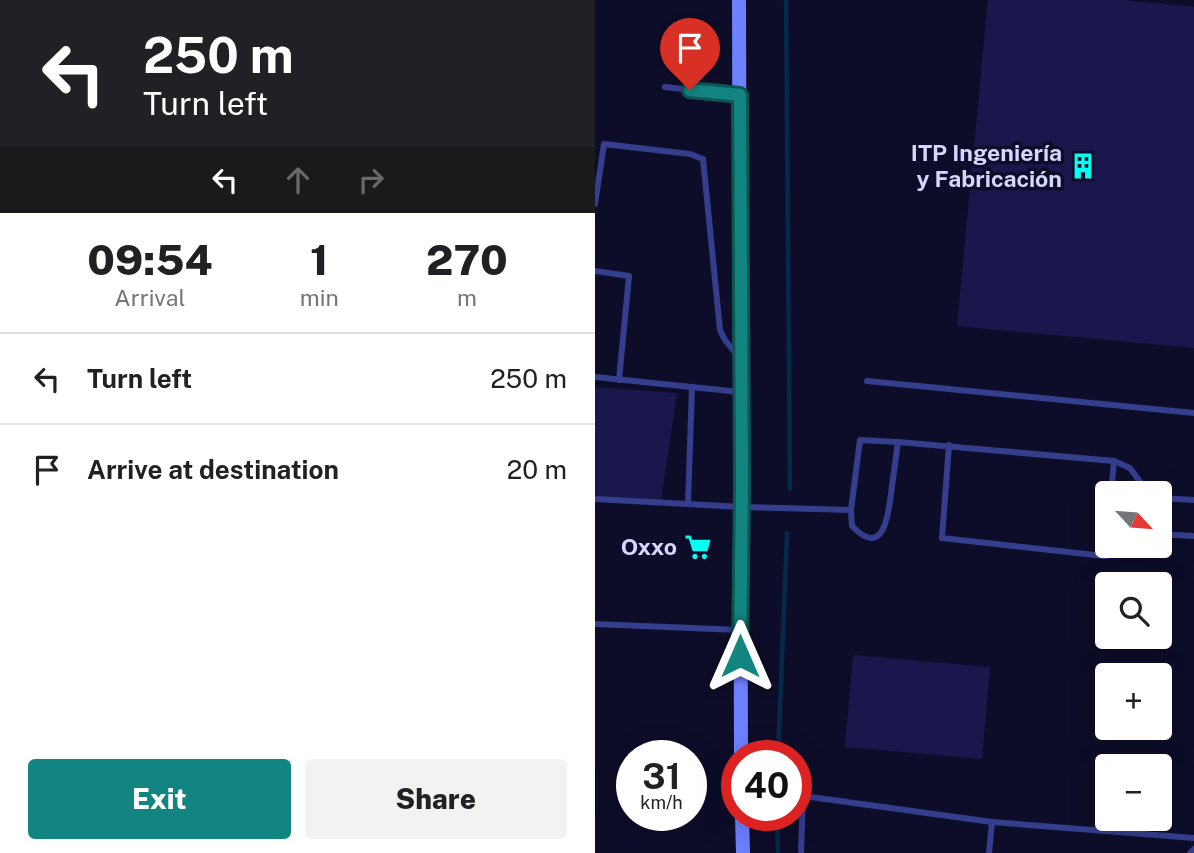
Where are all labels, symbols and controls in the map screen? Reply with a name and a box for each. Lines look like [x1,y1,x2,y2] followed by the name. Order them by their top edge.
[660,18,720,90] pin
[143,26,294,84] text: 250 m
[28,28,119,119] icon: left
[671,29,709,67] icon: arrive
[143,85,268,122] text: Turn left
[911,139,1062,192] place label: ITP Ingeniería y Fabricación
[1068,151,1098,181] building icon: ITP Ingeniería y Fabricación
[206,161,244,199] icon: left
[279,161,317,199] icon: ahead
[352,161,390,199] icon: right
[87,235,213,284] text: 09:54
[310,235,328,284] text: 1
[426,235,508,284] text: 270
[114,284,185,311] text: Arrival
[300,284,339,311] text: min
[457,284,477,311] text: m
[28,360,66,398] icon: left
[87,363,192,394] text: Turn left
[490,363,567,394] text: 250 m
[28,451,66,489] icon: arrive
[87,454,339,485] text: Arrive at destination
[507,454,567,485] text: 20 m
[1095,481,1173,558] north arrow
[1095,481,1172,831] map controls
[683,532,713,562] supermarket icon: Oxxo
[621,533,677,560] place label: Oxxo
[1095,572,1172,649] button: search
[703,619,777,693] position arrow
[1095,663,1172,740] button: +
[721,740,812,831] speed limit sign: 40
[1095,754,1172,831] button: −
[642,756,681,797] text: 31
[28,759,291,839] button: Exit
[305,759,567,839] button: Share
[640,792,683,813] text: km/h

